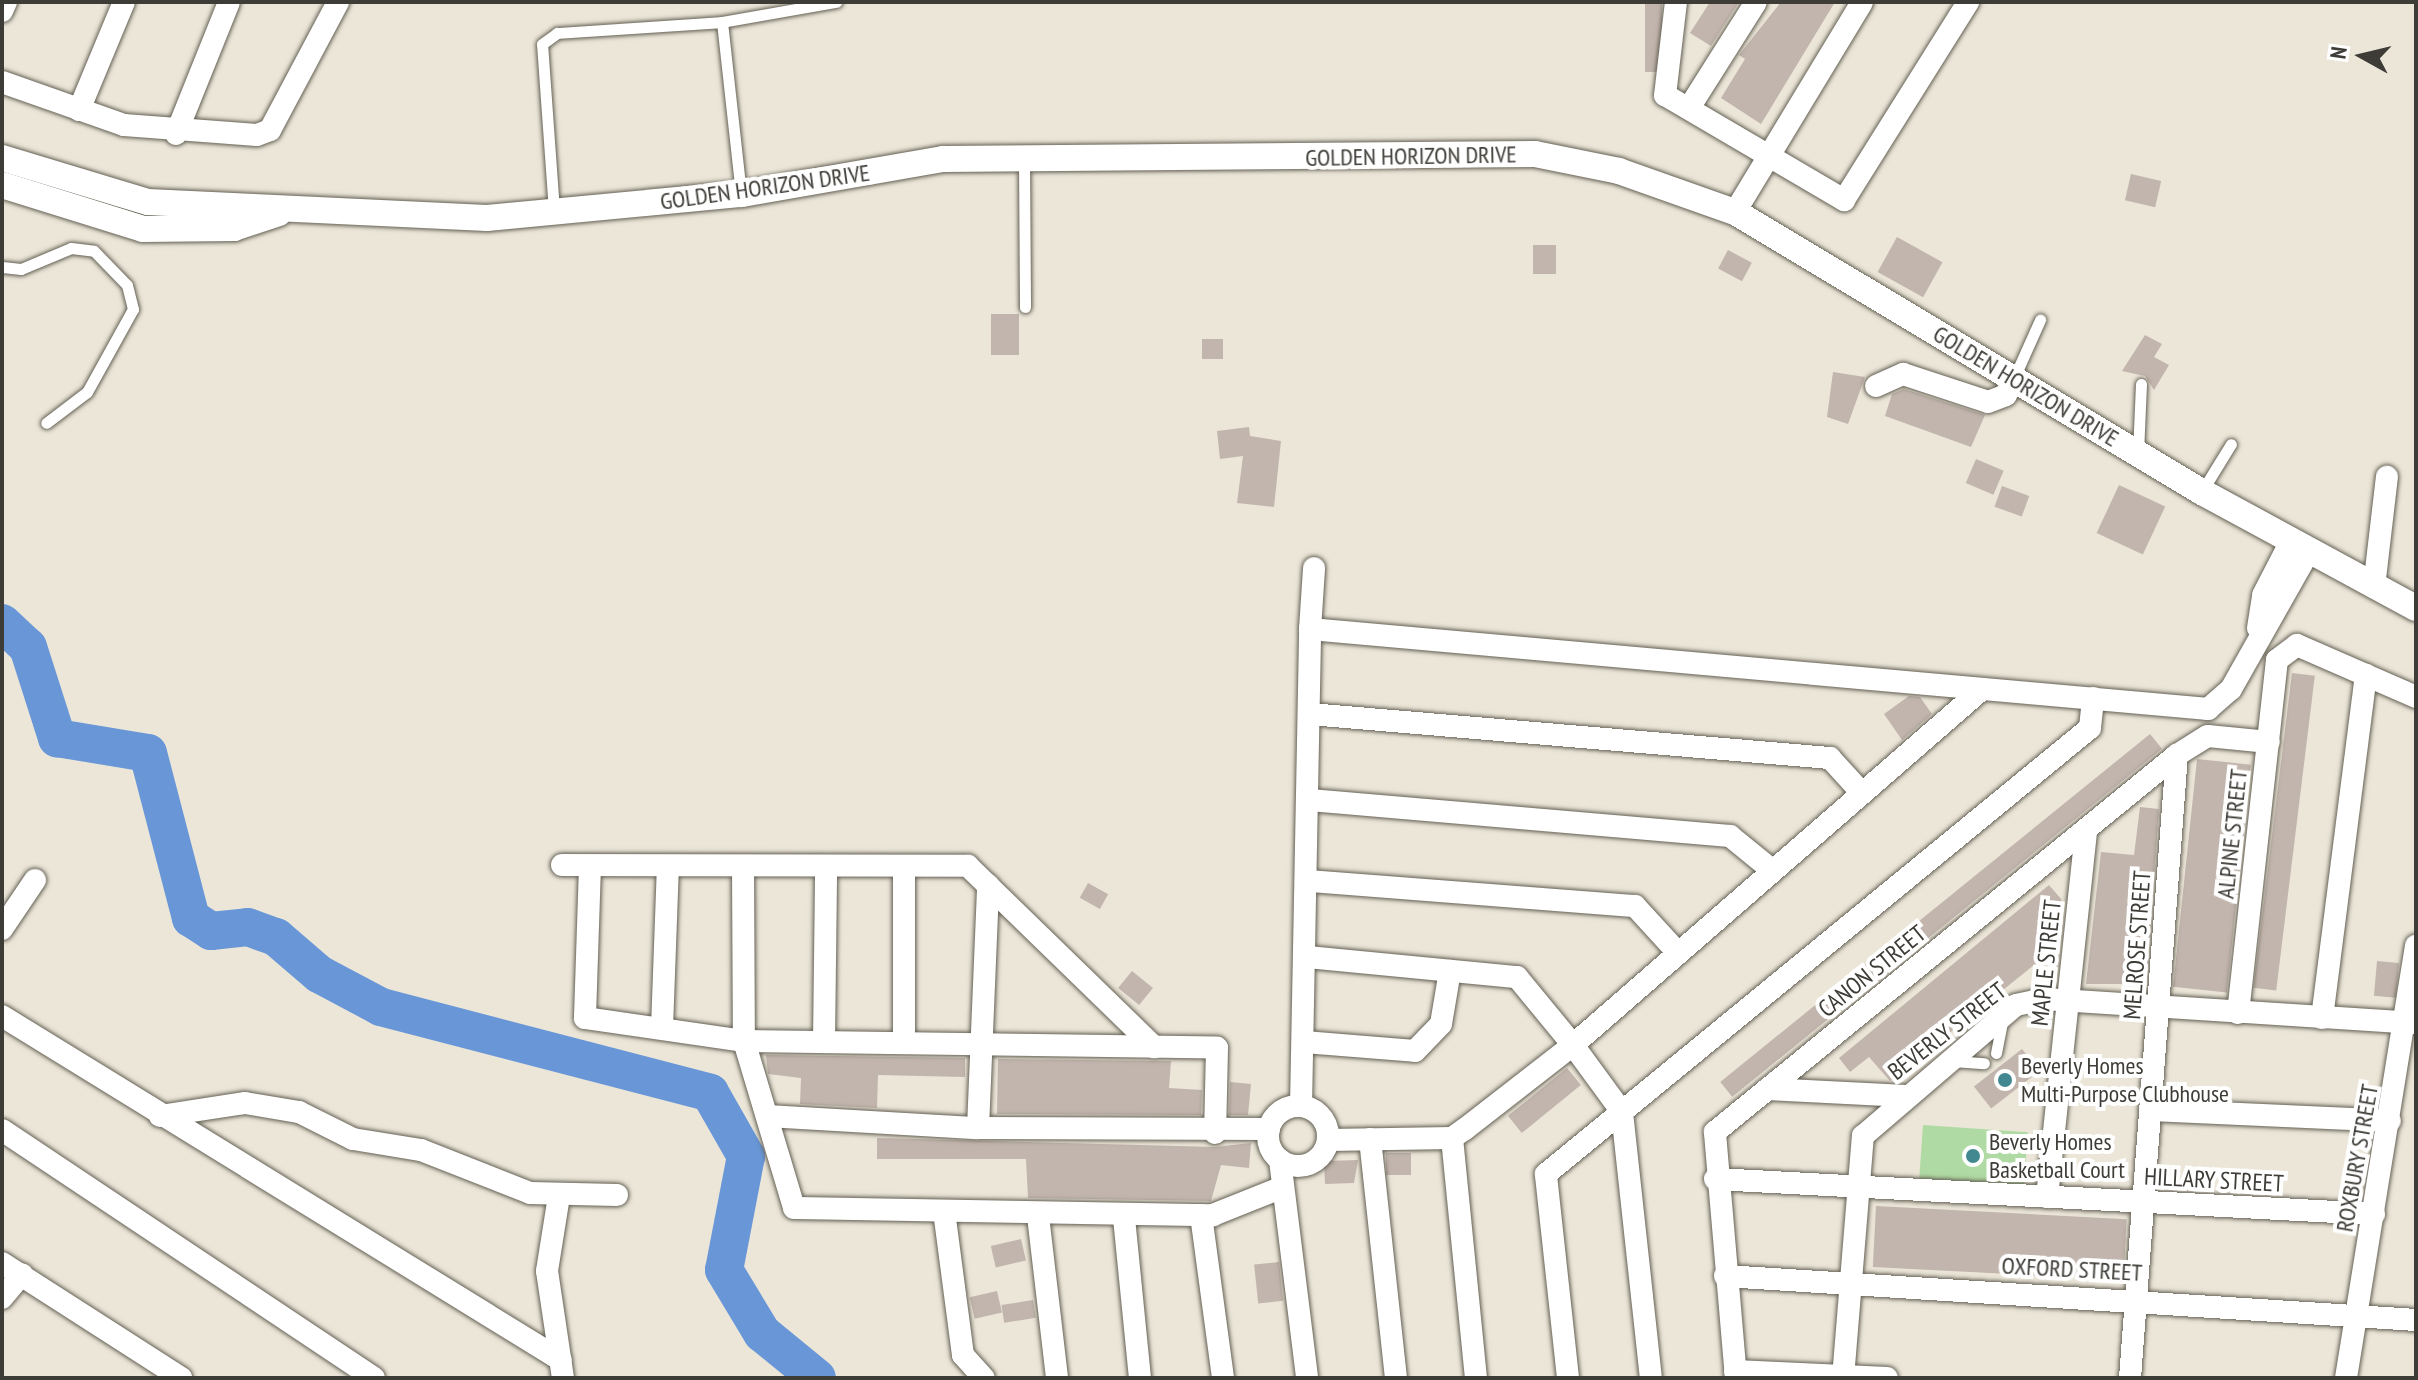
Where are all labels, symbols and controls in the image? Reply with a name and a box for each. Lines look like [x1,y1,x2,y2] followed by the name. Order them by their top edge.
[2322,16,2402,96] north arrow
[2324,45,2353,61] text: N
[1305,140,1517,172] street label: GOLDEN HORIZON DRIVE
[658,158,872,216] street label: GOLDEN HORIZON DRIVE
[1928,319,2124,453] street label: GOLDEN HORIZON DRIVE
[2211,768,2253,900] street label: ALPINE STREET
[2117,870,2157,1020] street label: MELROSE STREET
[2025,899,2067,1027] street label: MAPLE STREET
[1813,919,1931,1023] street label: CANON STREET
[1882,976,2012,1086] street label: BEVERLY STREET
[2021,1052,2229,1108] place label: Beverly Homes Multi-Purpose Clubhouse
[1996,1071,2014,1089] marker: Beverly Homes Multi-Purpose Clubhouse
[2330,1082,2384,1234] street label: ROXBURY STREET
[1989,1128,2125,1184] place label: Beverly Homes Basketball Court
[1964,1147,1982,1165] marker: Beverly Homes Basketball Court
[2143,1162,2285,1198] street label: HILLARY STREET
[2001,1251,2143,1287] street label: OXFORD STREET

